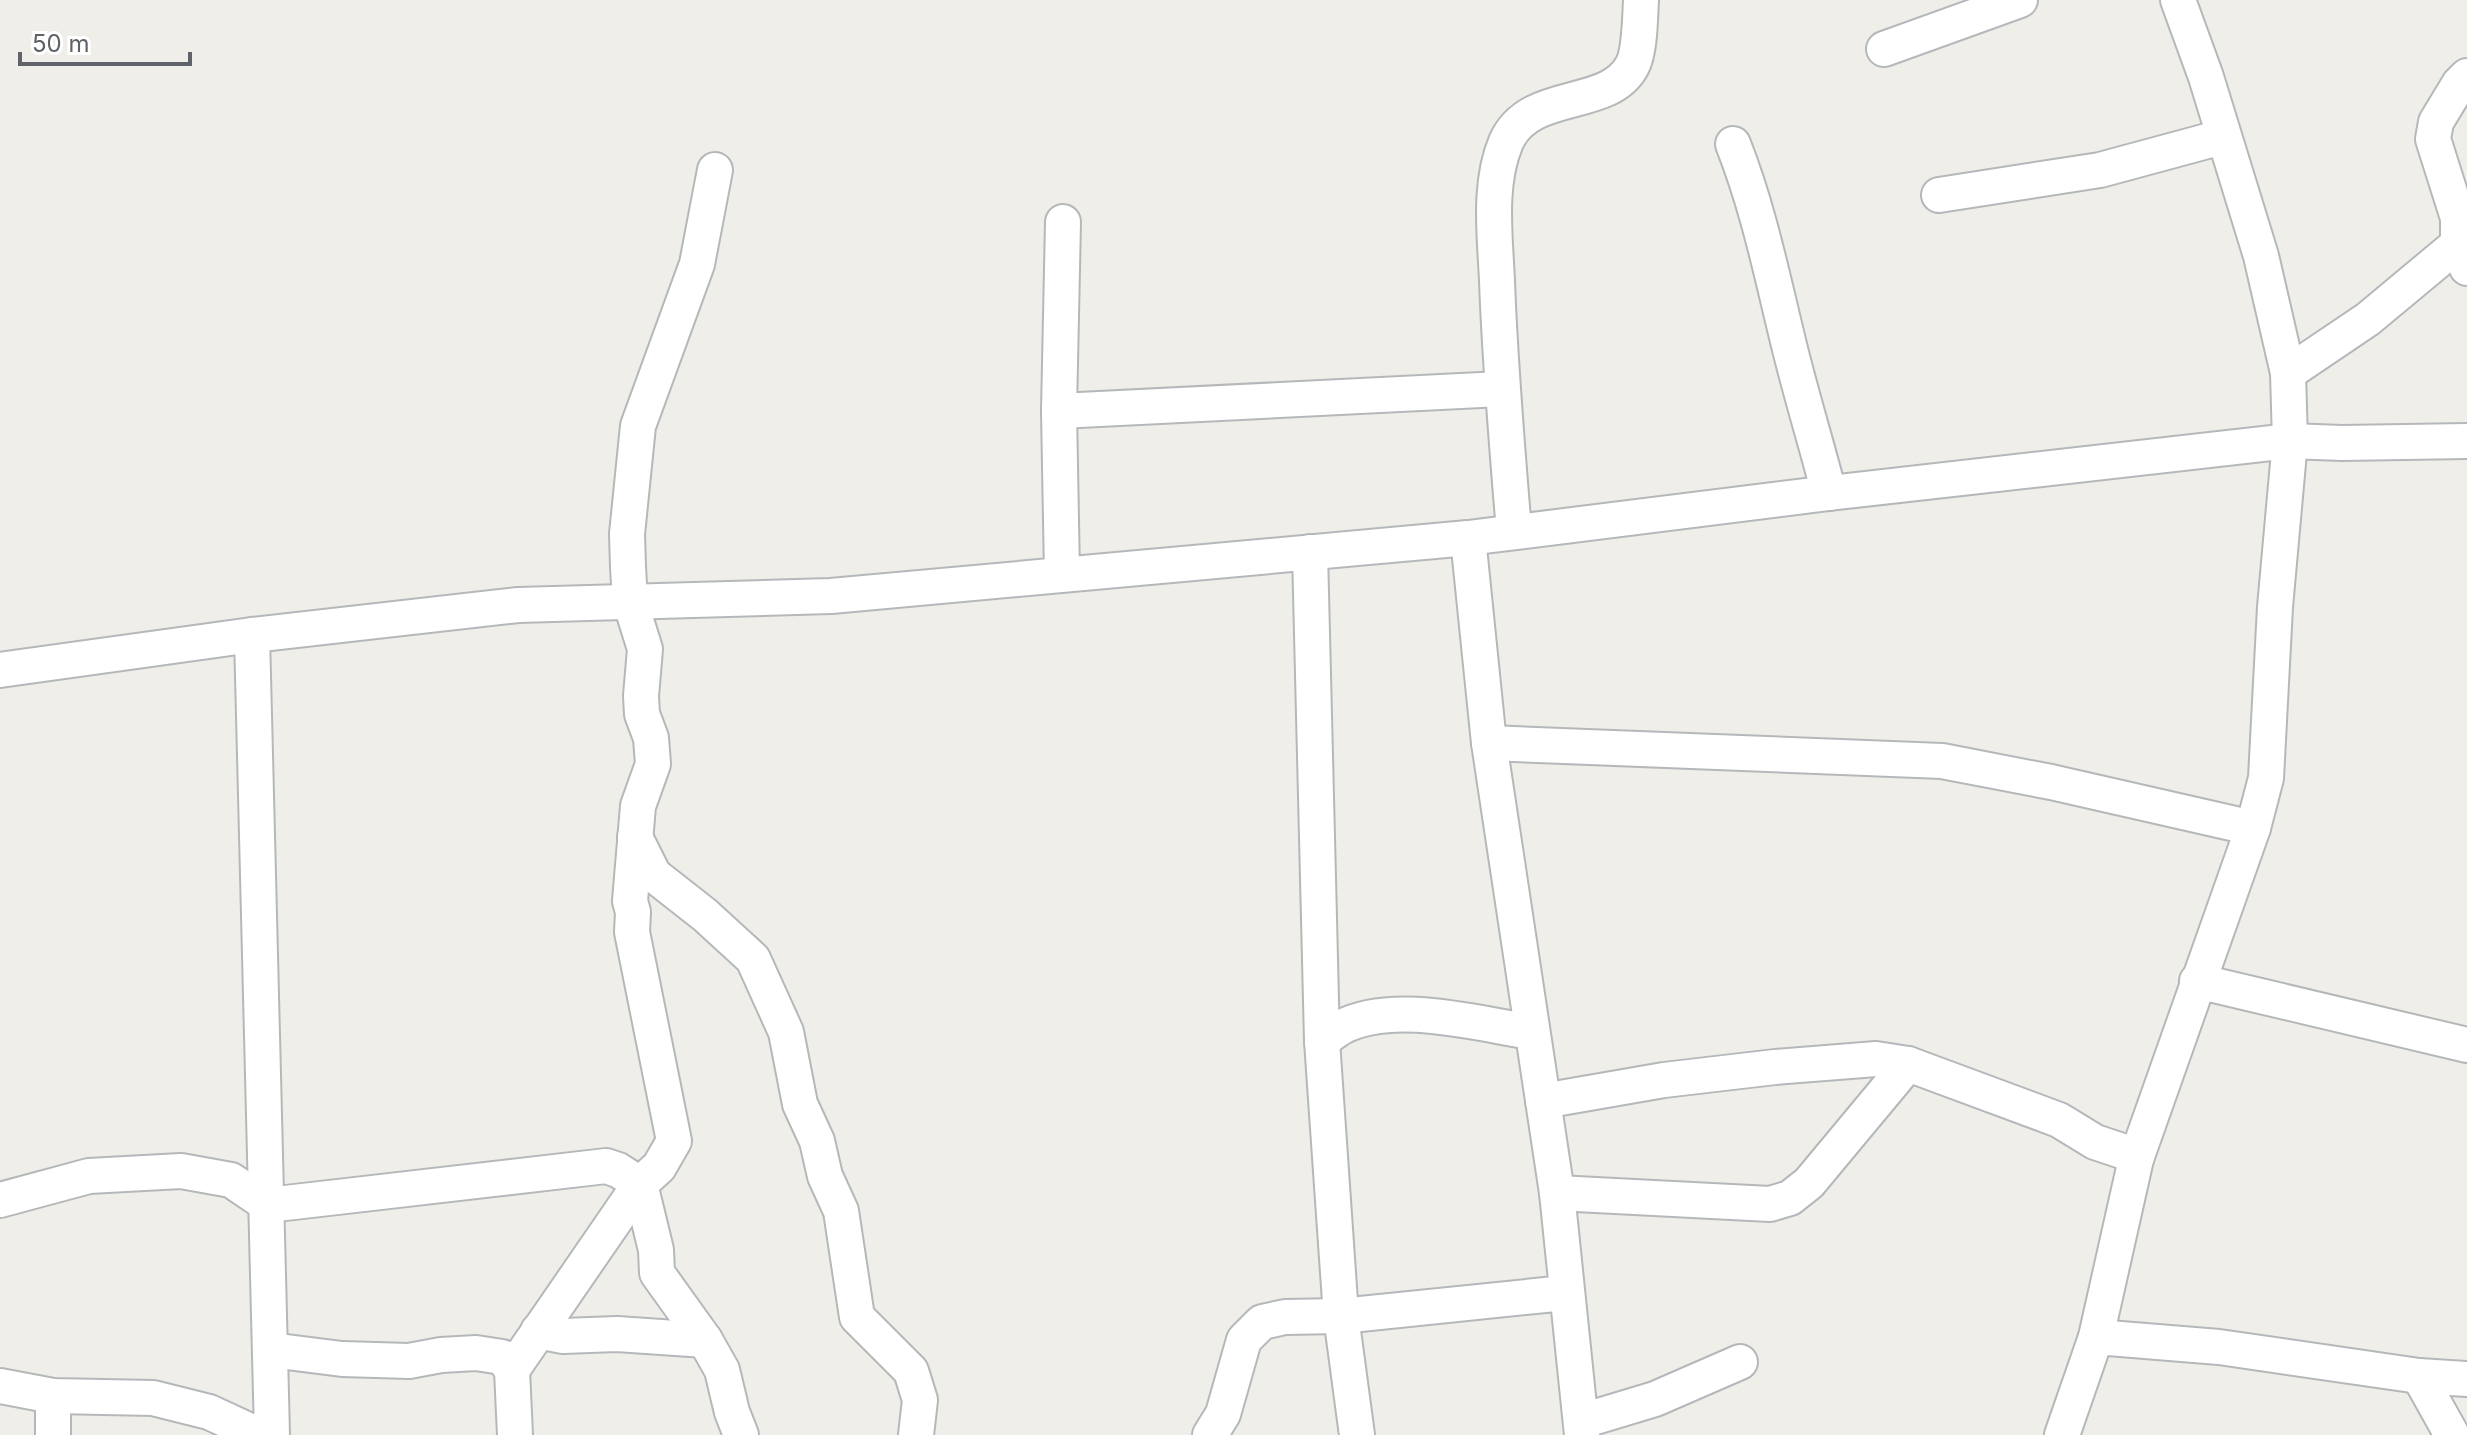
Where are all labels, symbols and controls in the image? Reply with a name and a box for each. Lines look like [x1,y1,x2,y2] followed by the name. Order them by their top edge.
[20,16,190,66] scale bar
[32,29,90,58] text: 50 m

